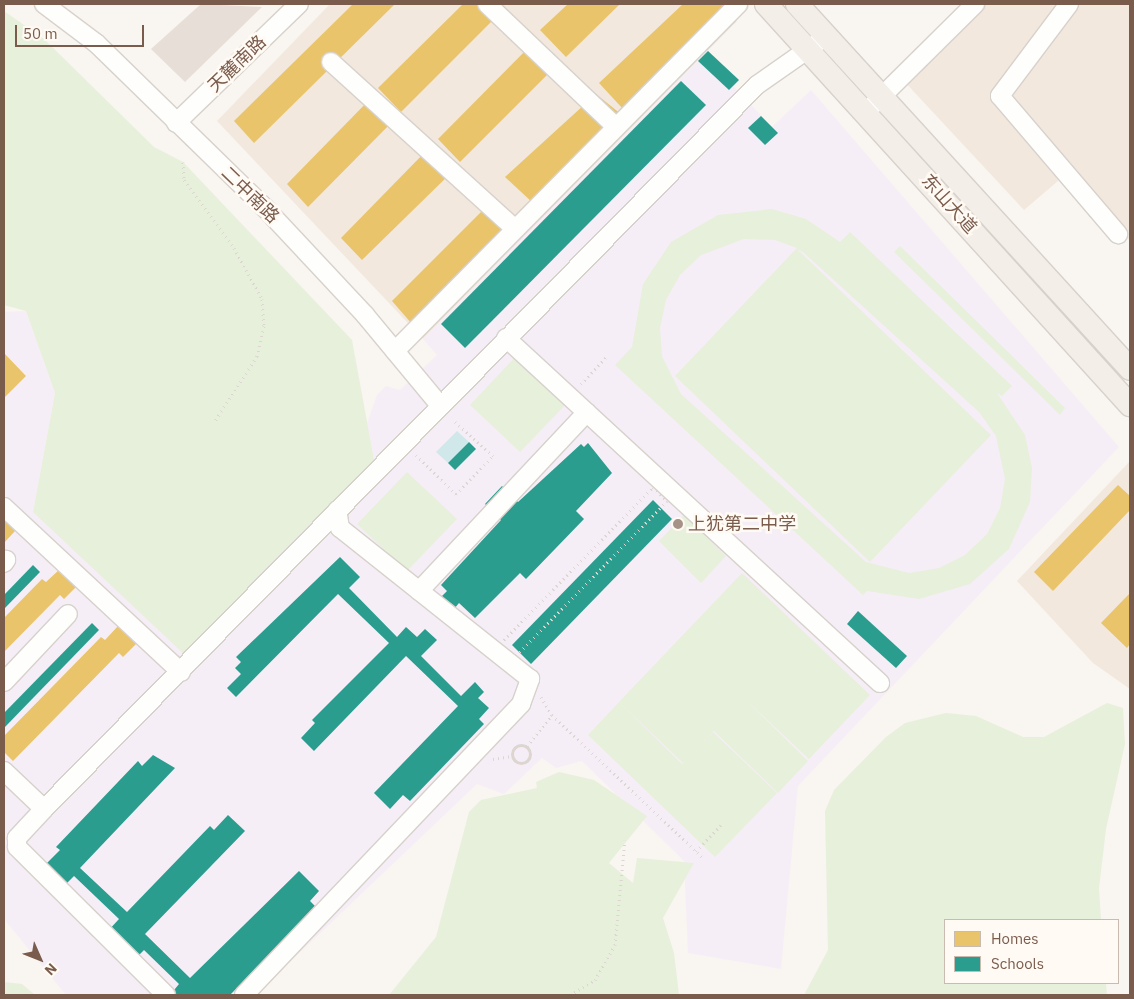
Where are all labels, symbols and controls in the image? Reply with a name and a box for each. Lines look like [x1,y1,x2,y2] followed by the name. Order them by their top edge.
[18,15,146,47] scale bar
[23,24,58,43] text: 50 m
[204,31,270,97] street label: 天麓南路
[217,162,283,228] street label: 二中南路
[917,170,981,238] street label: 东山大道
[688,513,796,535] place label: 上犹第二中学
[672,518,684,530] marker: 上犹第二中学
[944,919,1119,984] legend
[991,929,1039,948] text: Homes
[15,934,65,984] north arrow
[991,954,1044,973] text: Schools
[41,960,61,979] text: N

